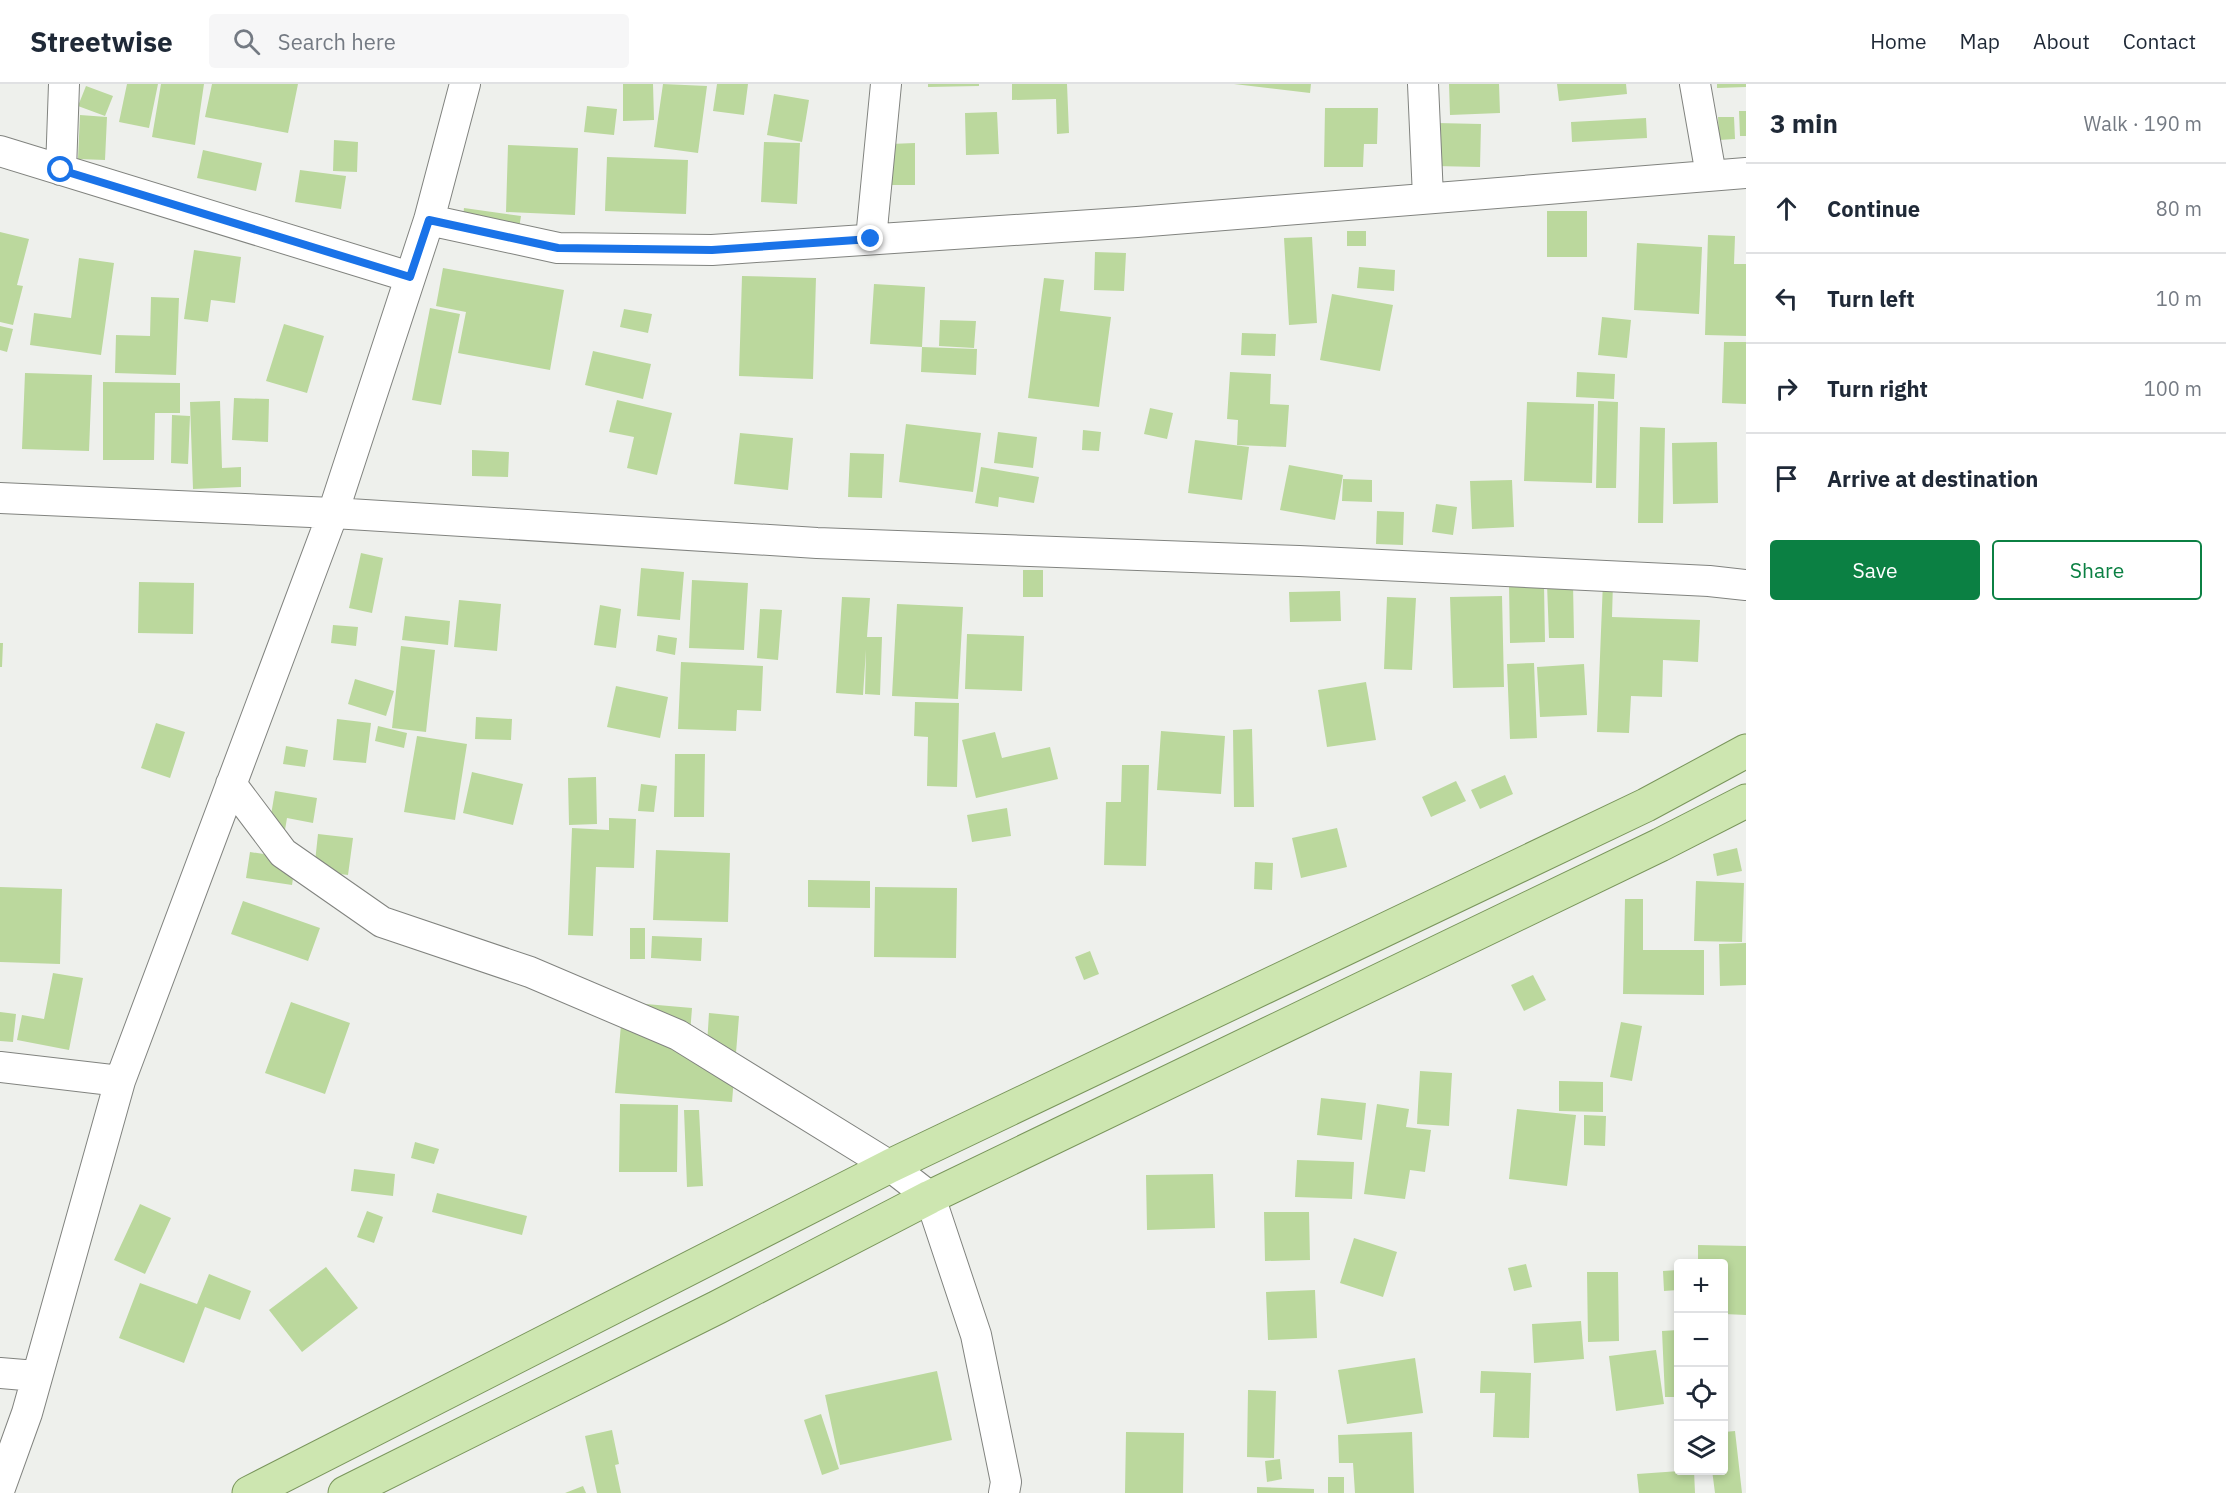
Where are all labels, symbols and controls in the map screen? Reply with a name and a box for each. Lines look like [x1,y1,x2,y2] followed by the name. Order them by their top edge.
[209,14,629,68] search box
[30,23,173,60] text: Streetwise
[230,25,263,58] icon: search
[278,27,396,56] text: Search here
[1870,27,1927,55] text: Home
[1960,27,2000,55] text: Map
[2033,27,2090,55] text: About
[2123,27,2196,55] text: Contact
[1770,106,1838,140] text: 3 min
[2084,110,2202,137] text: Walk · 190 m
[47,156,73,182] route start
[1770,192,1803,225] icon: ahead
[1827,194,1920,223] text: Continue
[2156,195,2202,222] text: 80 m
[857,225,883,251] route end
[1770,282,1803,315] icon: left
[1827,284,1915,313] text: Turn left
[2156,285,2202,312] text: 10 m
[1770,372,1803,405] icon: right
[1827,374,1928,403] text: Turn right
[2144,375,2202,402] text: 100 m
[1770,462,1803,495] icon: arrive
[1827,464,2038,493] text: Arrive at destination
[1770,540,1980,600] button: Save
[1992,540,2202,600] button: Share
[1674,1259,1728,1475] map controls
[1674,1259,1728,1313] button: +
[1674,1313,1728,1367] button: −
[1674,1367,1728,1421] button: locate
[1674,1421,1728,1475] button: layers

